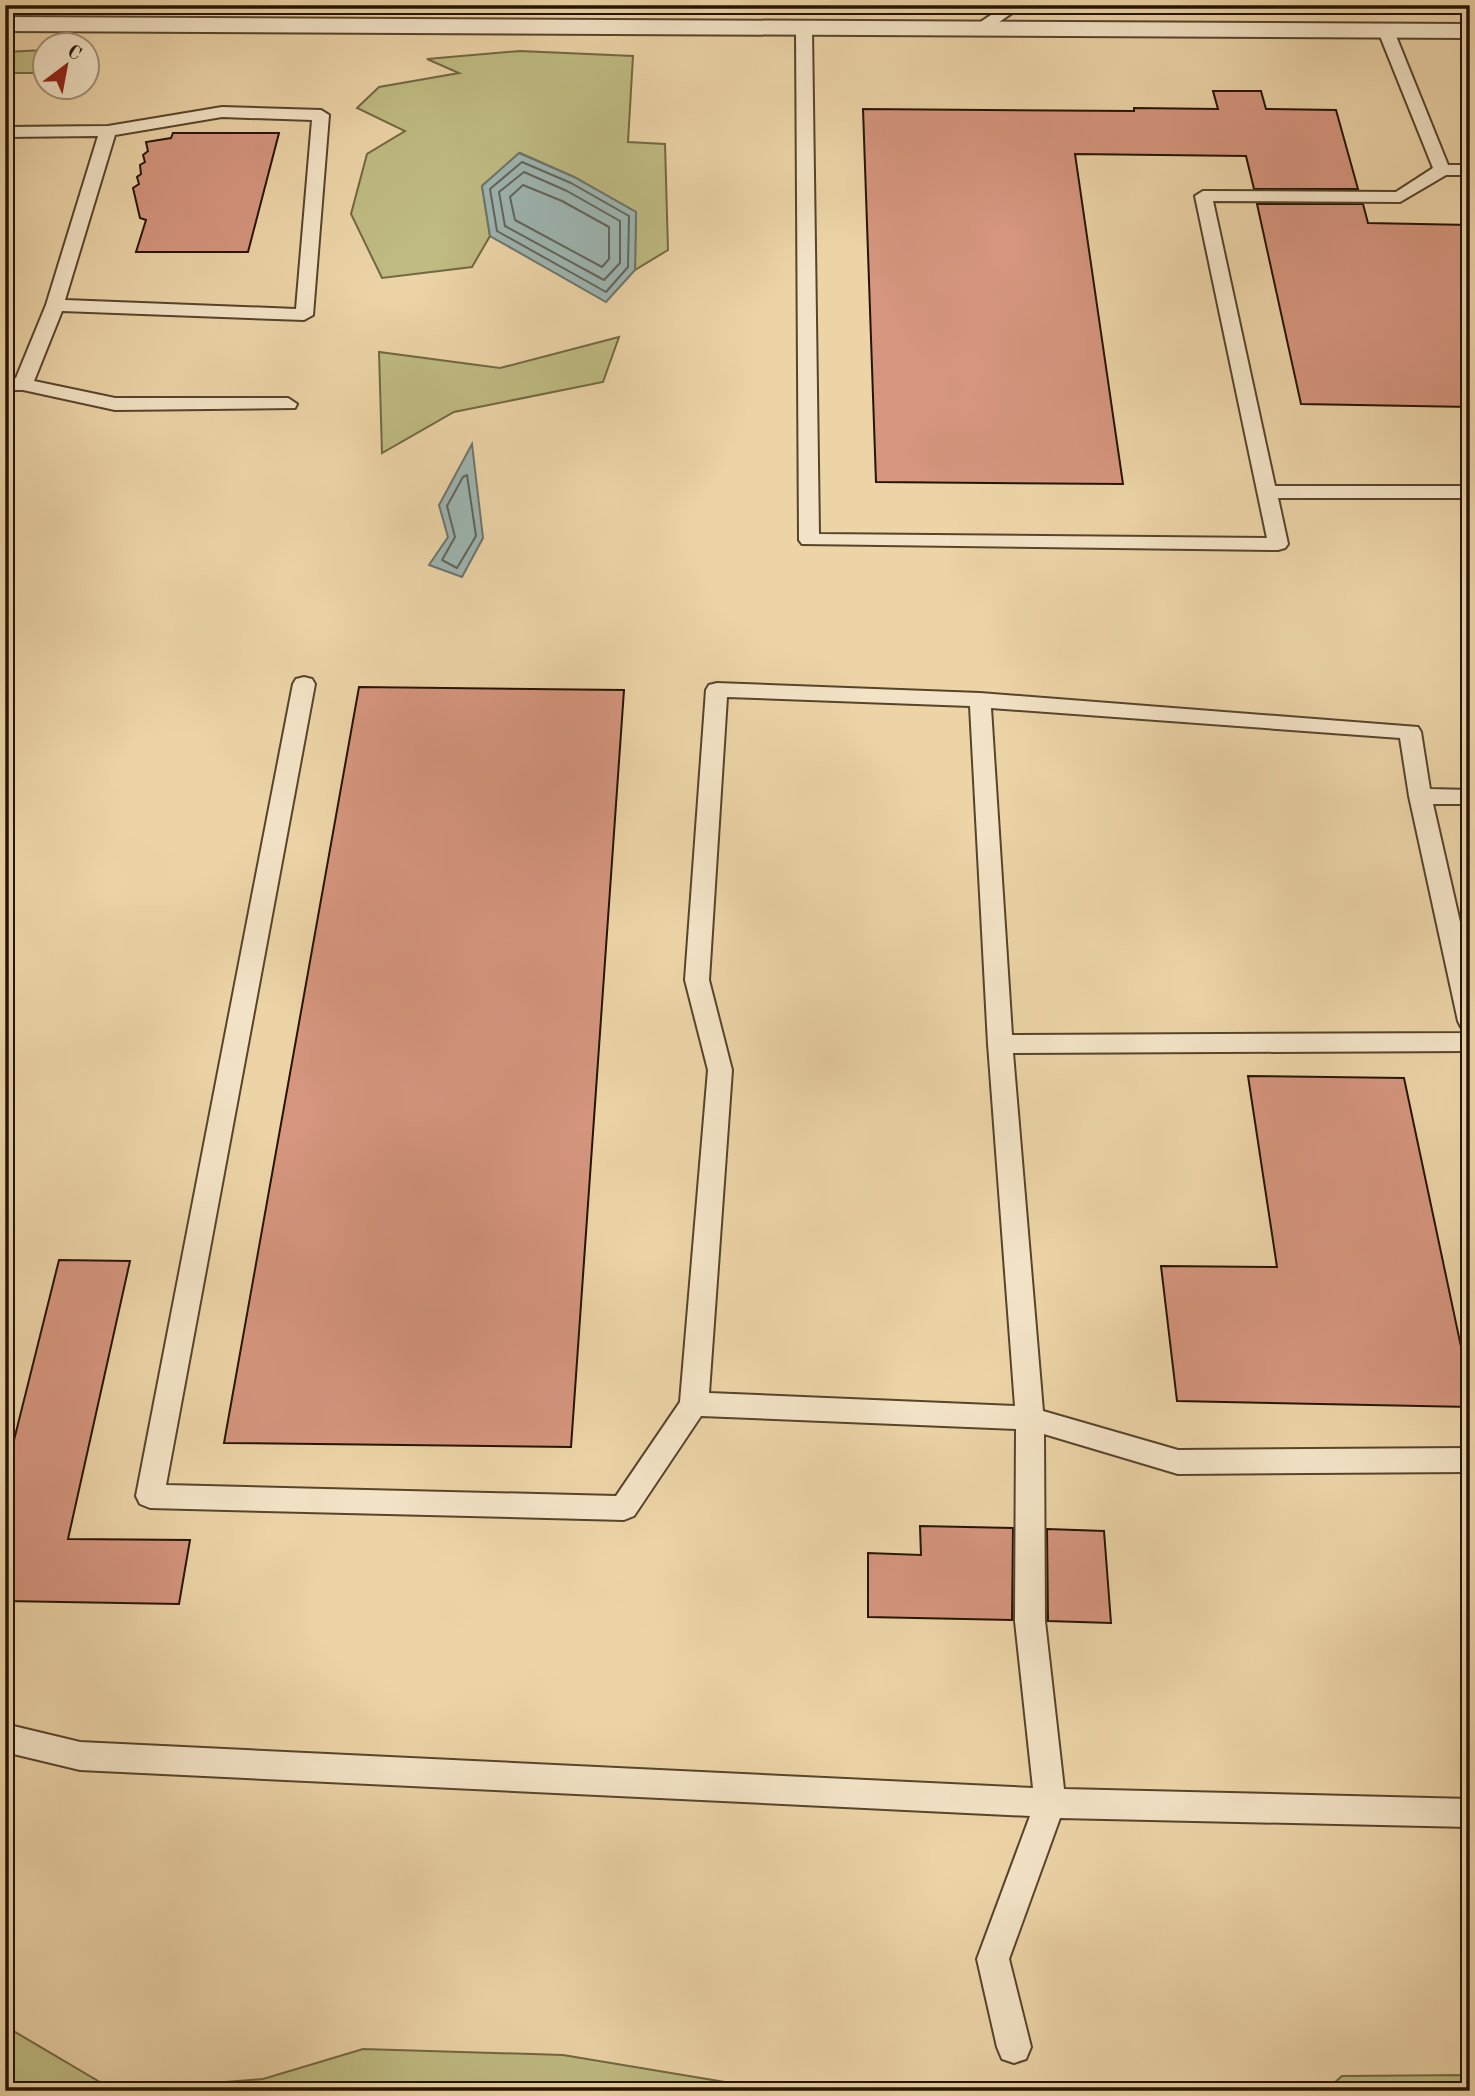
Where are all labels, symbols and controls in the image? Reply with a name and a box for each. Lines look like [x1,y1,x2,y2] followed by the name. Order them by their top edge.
[32,32,102,102] north arrow
[63,42,84,65] text: С

